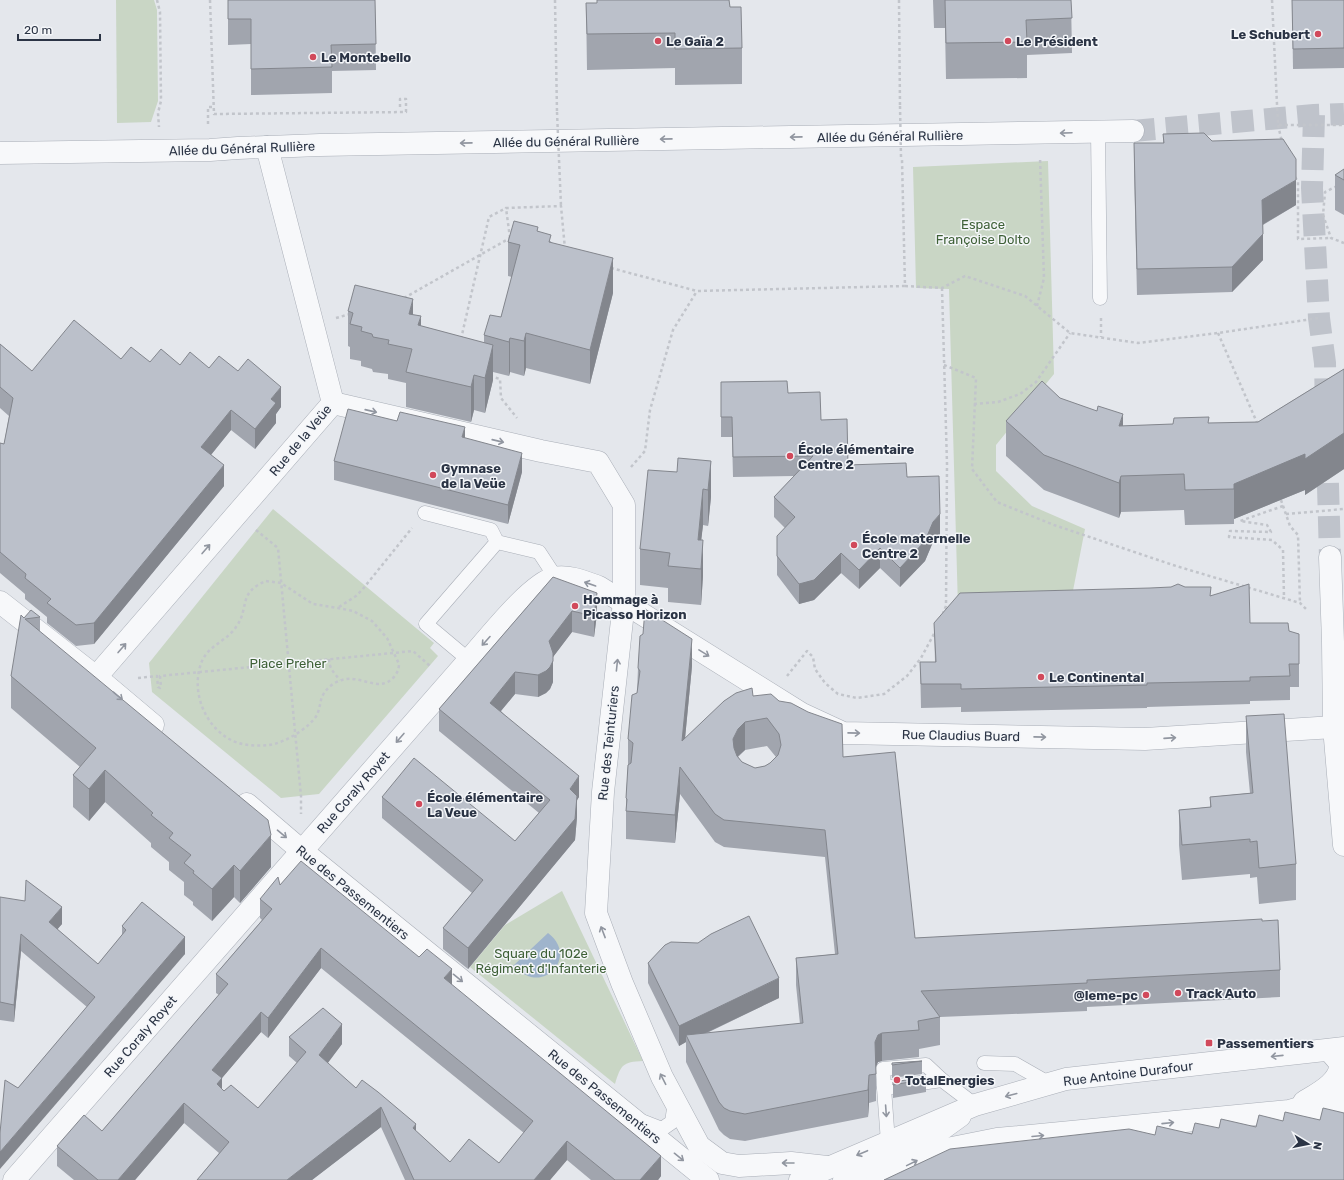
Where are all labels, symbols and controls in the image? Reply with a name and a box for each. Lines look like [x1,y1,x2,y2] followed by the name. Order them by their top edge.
[18,16,100,42] scale bar
[24,23,52,37] text: 20 m
[1231,27,1310,42] place label: Le Schubert
[1313,29,1323,39] marker: Le Schubert
[666,34,724,49] place label: Le Gaïa 2
[1016,34,1098,49] place label: Le Président
[653,36,663,46] marker: Le Gaïa 2
[1003,36,1013,46] marker: Le Président
[321,50,411,65] place label: Le Montebello
[308,52,318,62] marker: Le Montebello
[817,128,963,145] street label: Allée du Général Rullière
[1060,129,1073,137] one-way arrow
[493,133,639,150] street label: Allée du Général Rullière
[790,133,803,141] one-way arrow
[660,136,673,143] one-way arrow
[169,138,315,159] street label: Allée du Général Rullière
[460,139,473,147] one-way arrow
[936,217,1030,247] park label: Espace Françoise Dolto
[266,402,335,479] street label: Rue de la Veüe
[364,408,377,416] one-way arrow
[491,437,504,445] one-way arrow
[798,442,914,472] place label: École élémentaire Centre 2
[785,451,795,461] marker: École élémentaire Centre 2
[441,461,506,491] place label: Gymnase de la Veüe
[428,470,438,480] marker: Gymnase de la Veüe
[862,531,971,561] place label: École maternelle Centre 2
[849,540,859,550] marker: École maternelle Centre 2
[202,544,211,554] one-way arrow
[583,580,596,587] one-way arrow
[583,592,687,622] place label: Hommage à Picasso Horizon
[570,601,580,611] marker: Hommage à Picasso Horizon
[482,635,491,645] one-way arrow
[117,642,126,653] one-way arrow
[698,649,709,657] one-way arrow
[250,656,327,671] park label: Place Preher
[613,659,620,672] one-way arrow
[1049,670,1144,685] place label: Le Continental
[1036,672,1046,682] marker: Le Continental
[595,684,622,801] street label: Rue des Teinturiers
[113,691,123,700] one-way arrow
[902,727,1020,744] street label: Rue Claudius Buard
[847,729,860,737] one-way arrow
[396,733,405,744] one-way arrow
[1033,733,1046,741] one-way arrow
[1163,734,1176,741] one-way arrow
[314,749,393,836] street label: Rue Coraly Royet
[427,790,543,820] place label: École élémentaire La Veue
[414,799,424,809] marker: École élémentaire La Veue
[276,829,286,838] one-way arrow
[293,842,413,943] street label: Rue des Passementiers
[599,927,607,939] one-way arrow
[475,946,607,977] park label: Square du 102e Régiment d'Infanterie
[453,973,464,982] one-way arrow
[1186,986,1256,1001] place label: Track Auto
[1074,988,1138,1003] place label: @leme-pc
[1173,988,1183,998] marker: Track Auto
[1141,990,1151,1000] marker: @leme-pc
[101,993,180,1080] street label: Rue Coraly Royet
[1217,1036,1314,1051] place label: Passementiers
[1204,1038,1214,1048] marker: Passementiers
[545,1046,665,1147] street label: Rue des Passementiers
[1271,1052,1284,1060] one-way arrow
[1062,1058,1194,1089] street label: Rue Antoine Durafour
[659,1073,666,1085] one-way arrow
[905,1073,995,1088] place label: TotalEnergies
[892,1075,902,1085] marker: TotalEnergies
[1005,1092,1018,1099] one-way arrow
[882,1104,889,1117] one-way arrow
[1161,1119,1174,1127] one-way arrow
[1288,1124,1328,1164] north arrow
[1031,1132,1044,1139] one-way arrow
[1310,1141,1324,1151] text: N
[857,1149,869,1157] one-way arrow
[674,1152,685,1161] one-way arrow
[782,1159,795,1167] one-way arrow
[906,1159,918,1166] one-way arrow

